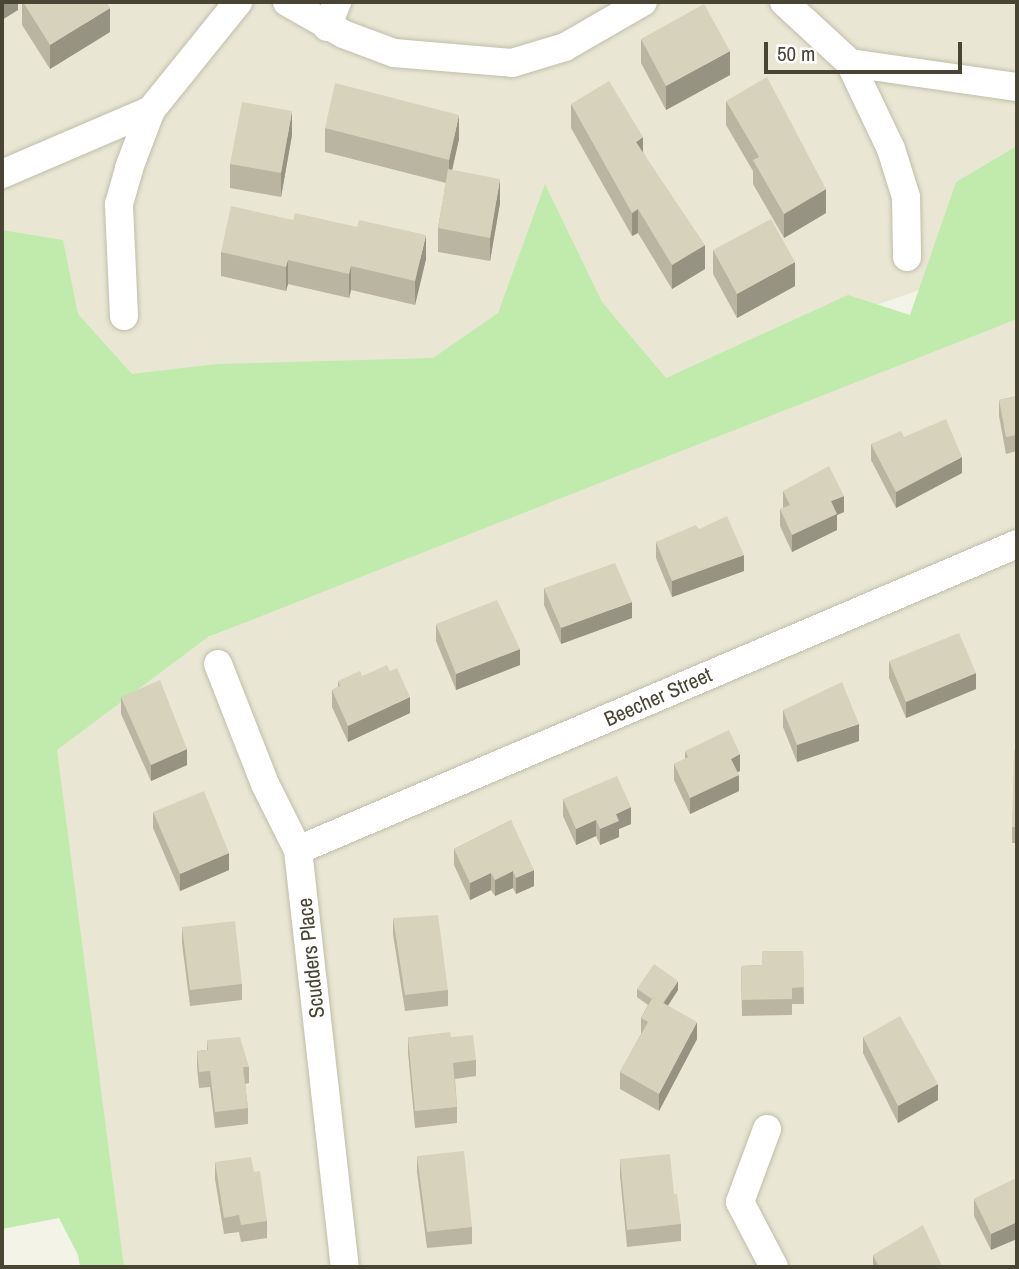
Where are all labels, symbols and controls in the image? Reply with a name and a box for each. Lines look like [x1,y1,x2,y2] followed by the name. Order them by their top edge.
[767,28,965,72] scale bar
[777,39,815,68] text: 50 m
[600,662,716,732] street label: Beecher Street
[292,897,330,1019] street label: Scudders Place

